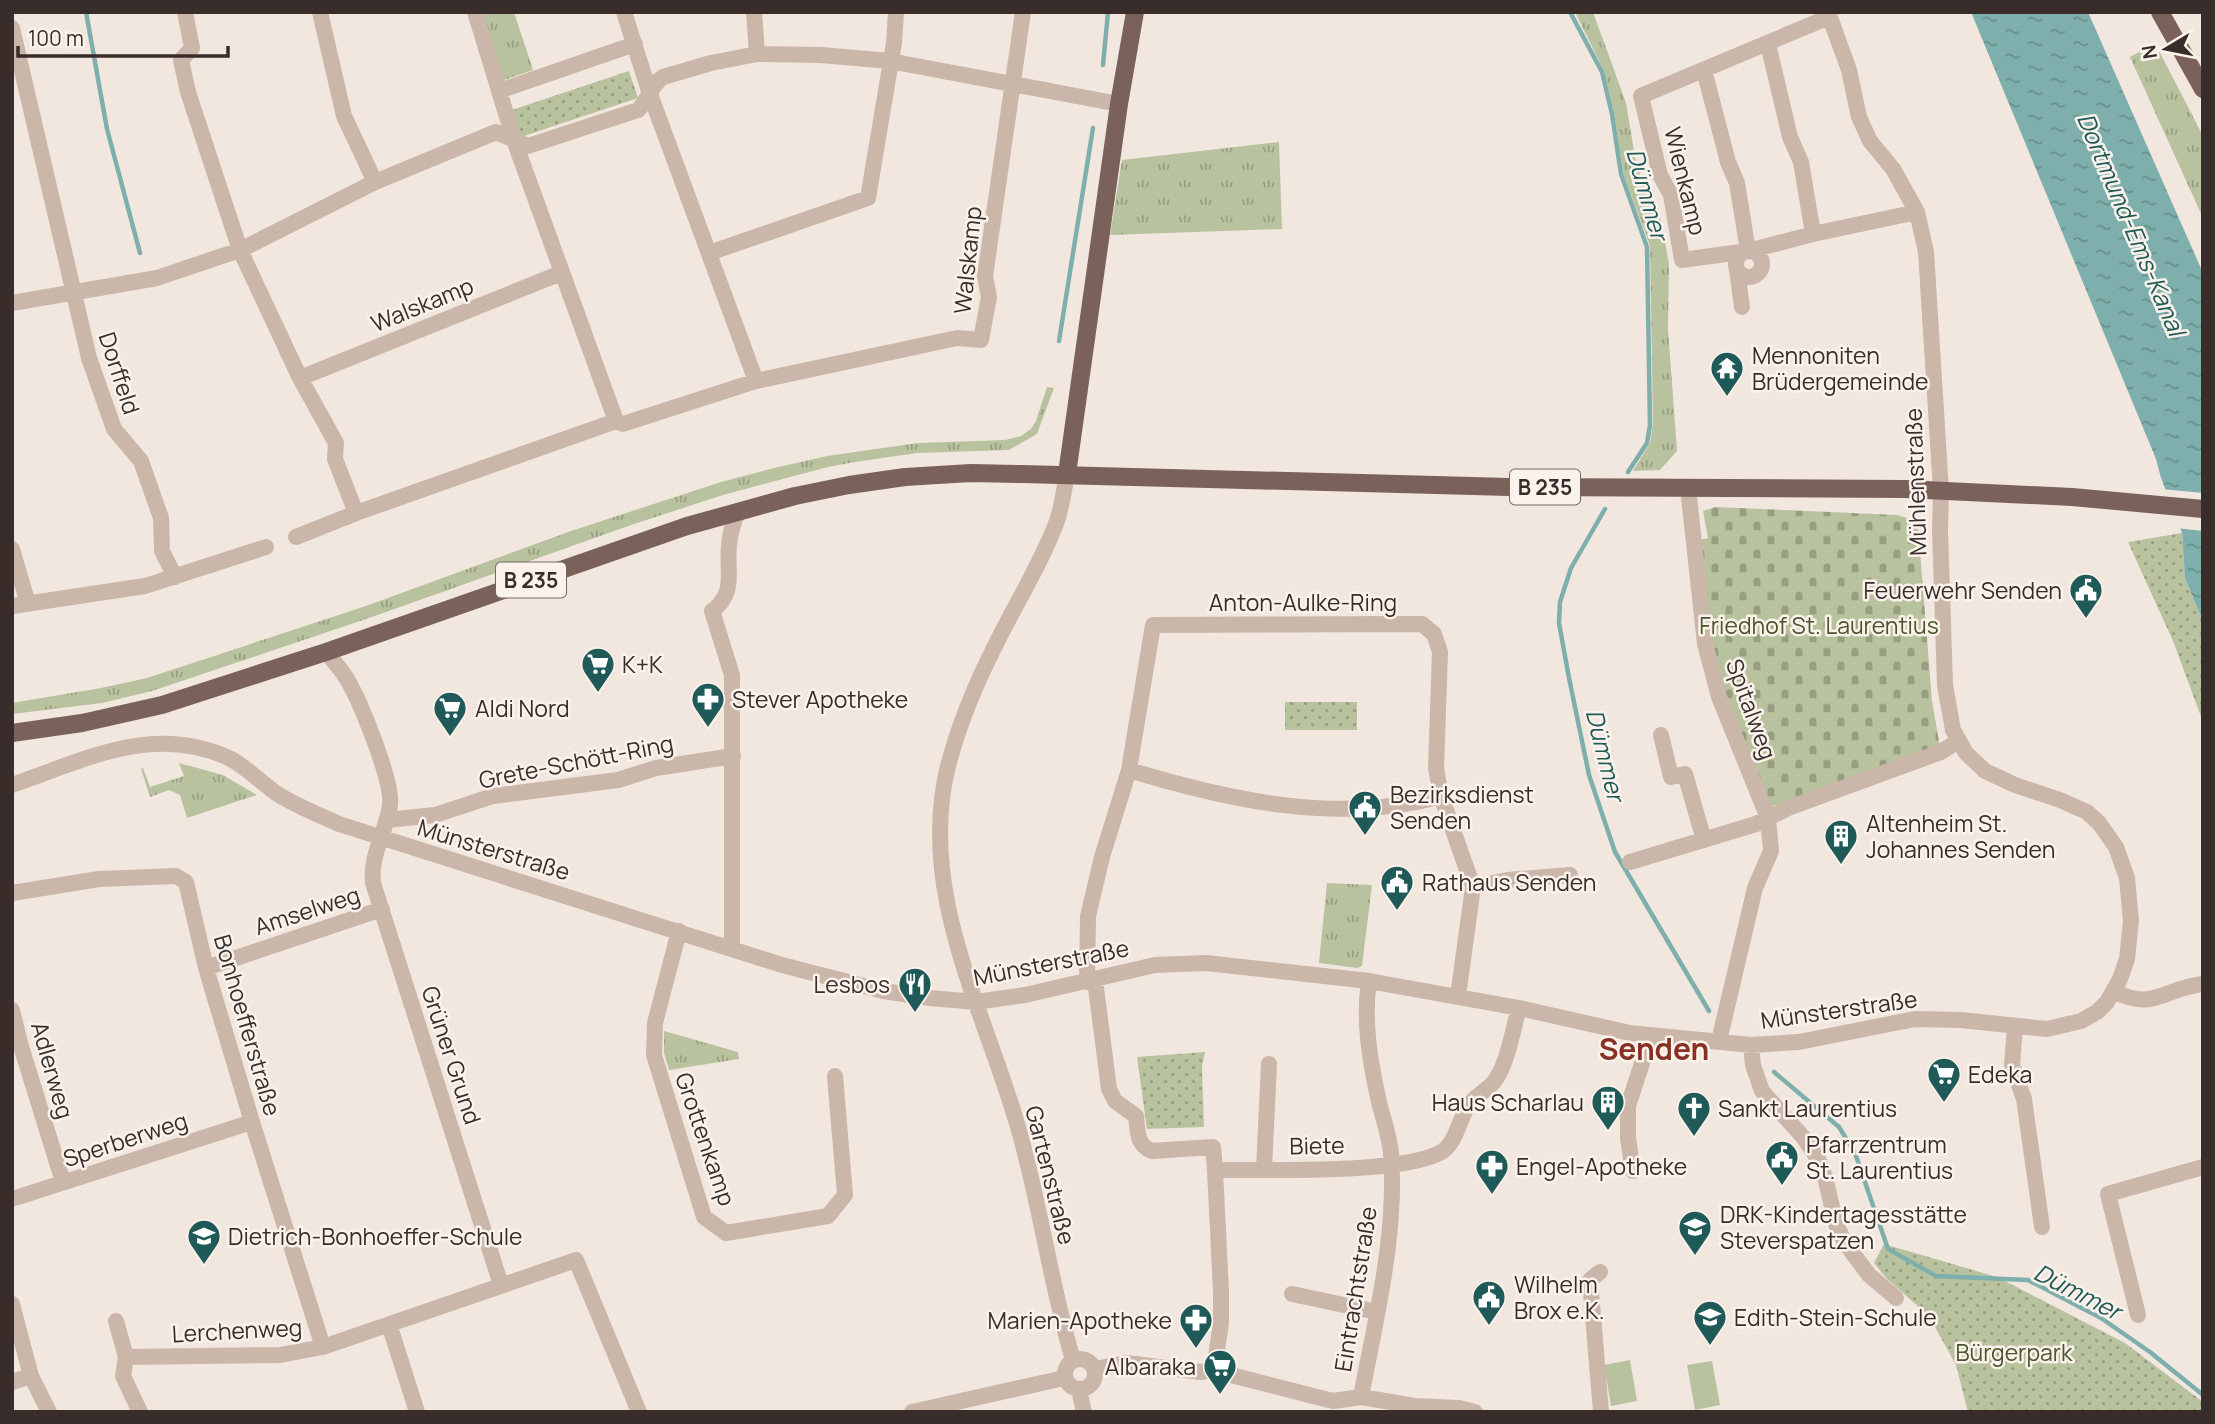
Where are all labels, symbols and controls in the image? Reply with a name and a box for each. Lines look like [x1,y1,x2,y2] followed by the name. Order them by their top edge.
[18,14,228,58] scale bar
[2131,14,2201,84] north arrow
[28,24,84,52] text: 100 m
[2135,43,2163,61] text: N
[2070,107,2195,344] water label: Dortmund-Ems-Kanal
[1657,124,1715,238] street label: Wienkamp
[1619,144,1678,247] water label: Dümmer
[945,205,989,315] street label: Walskamp
[366,269,478,339] street label: Walskamp
[92,328,148,418] street label: Dorffeld
[1752,339,1929,397] place label: Mennoniten Brüdergemeinde
[1708,349,1746,398] temple icon: Mennoniten Brüdergemeinde
[1896,408,1934,556] street label: Mühlenstraße
[1510,470,1580,504] road number: B 235
[496,562,566,598] road number: B 235
[2067,571,2105,620] public building icon: Feuerwehr Senden
[1863,574,2062,606] place label: Feuerwehr Senden
[1209,586,1397,618] street label: Anton-Aulke-Ring
[1699,609,1939,641] park label: Friedhof St. Laurentius
[579,645,617,694] supermarket icon: K+K
[622,648,663,680] place label: K+K
[1719,654,1785,764] street label: Spitalweg
[689,680,727,729] pharmacy icon: Stever Apotheke
[732,683,908,715] place label: Stever Apotheke
[431,689,469,738] supermarket icon: Aldi Nord
[475,692,570,724] place label: Aldi Nord
[1579,706,1634,808] water label: Dümmer
[476,726,676,796] street label: Grete-Schött-Ring
[1390,778,1534,836] place label: Bezirksdienst Senden
[1346,788,1384,837] public building icon: Bezirksdienst Senden
[1866,807,2055,865] place label: Altenheim St. Johannes Senden
[414,811,574,887] street label: Münsterstraße
[1822,817,1860,866] building icon: Altenheim St. Johannes Senden
[1378,863,1416,912] public building icon: Rathaus Senden
[1422,866,1597,898] place label: Rathaus Senden
[250,878,364,942] street label: Amselweg
[207,931,289,1119] street label: Bonhoefferstraße
[970,931,1132,993] street label: Münsterstraße
[896,965,934,1014] restaurant icon: Lesbos
[814,968,890,1000] place label: Lesbos
[415,982,489,1128] street label: Grüner Grund
[1759,982,1919,1036] street label: Münsterstraße
[24,1018,82,1122] street label: Adlerweg
[1599,1028,1709,1069] district label: Senden
[1925,1055,1963,1104] supermarket icon: Edeka
[1968,1058,2032,1090] place label: Edeka
[668,1068,744,1210] street label: Grottenkamp
[1589,1083,1627,1132] building icon: Haus Scharlau
[1432,1086,1584,1118] place label: Haus Scharlau
[1675,1089,1713,1138] church icon: Sankt Laurentius
[1718,1092,1897,1124] place label: Sankt Laurentius
[1018,1102,1084,1248] street label: Gartenstraße
[59,1104,191,1174] street label: Sperberweg
[1806,1128,1953,1186] place label: Pfarrzentrum St. Laurentius
[1289,1129,1345,1161] street label: Biete
[1763,1138,1801,1187] public building icon: Pfarrzentrum St. Laurentius
[1473,1147,1511,1196] pharmacy icon: Engel-Apotheke
[1516,1150,1687,1182] place label: Engel-Apotheke
[1720,1198,1967,1256] place label: DRK-Kindertagesstätte Steverspatzen
[1326,1204,1384,1374] street label: Eintrachtstraße
[1676,1208,1714,1257] school or university icon: DRK-Kindertagesstätte Steverspatzen
[185,1217,223,1266] school or university icon: Dietrich-Bonhoeffer-Schule
[228,1220,522,1252] place label: Dietrich-Bonhoeffer-Schule
[2029,1255,2130,1328] water label: Dümmer
[1514,1268,1605,1326] place label: Wilhelm Brox e.K.
[1470,1278,1508,1327] public building icon: Wilhelm Brox e.K.
[1691,1298,1729,1347] school or university icon: Edith-Stein-Schule
[1177,1301,1215,1350] pharmacy icon: Marien-Apotheke
[1734,1301,1937,1333] place label: Edith-Stein-Schule
[988,1304,1172,1336] place label: Marien-Apotheke
[171,1311,303,1349] street label: Lerchenweg
[1955,1336,2073,1368] park label: Bürgerpark
[1201,1347,1239,1396] supermarket icon: Albaraka
[1105,1350,1196,1382] place label: Albaraka

